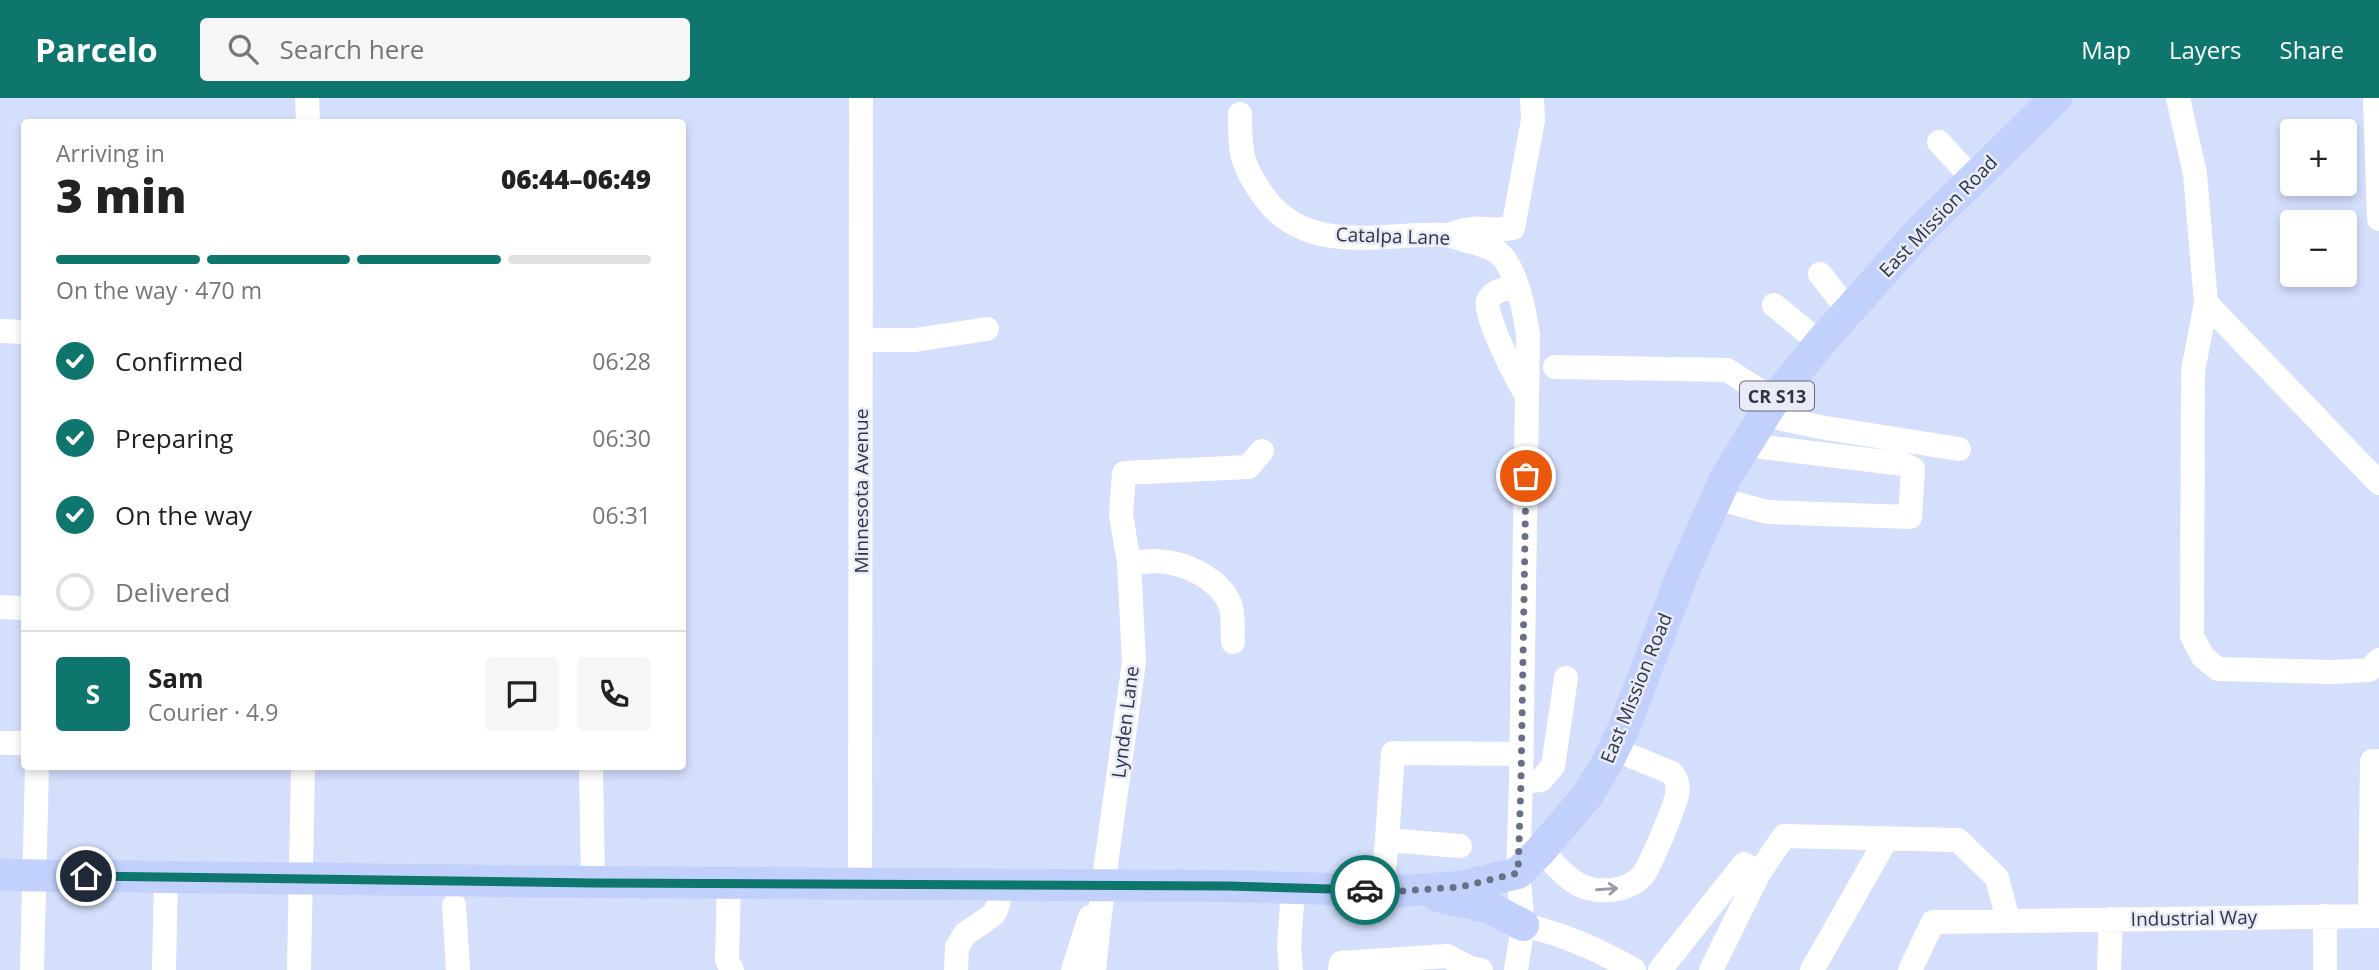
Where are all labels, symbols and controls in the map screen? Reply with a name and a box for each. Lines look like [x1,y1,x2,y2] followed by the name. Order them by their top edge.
[200,18,690,81] search box
[35,27,158,72] text: Parcelo
[224,30,262,68] icon: search
[280,31,424,67] text: Search here
[2081,33,2131,66] text: Map
[2169,33,2242,66] text: Layers
[2280,33,2344,66] text: Share
[2280,119,2357,287] map controls
[2280,119,2357,196] button: +
[56,137,165,169] text: Arriving in
[1873,149,2003,283] street label: East Mission Road
[501,161,651,197] text: 06:44–06:49
[56,164,187,226] text: 3 min
[2280,210,2357,287] button: −
[1335,221,1451,251] street label: Catalpa Lane
[56,274,262,306] text: On the way · 470 m
[56,342,94,380] icon: check
[115,343,243,379] text: Confirmed
[592,345,651,377] text: 06:28
[1740,382,1814,410] road number: CR S13
[848,409,874,573] street label: Minnesota Avenue
[56,419,94,457] icon: check
[115,420,233,456] text: Preparing
[592,422,651,454] text: 06:30
[1496,446,1556,506] pin
[1507,457,1545,495] icon: bag
[56,496,94,534] icon: check
[115,497,252,533] text: On the way
[592,499,651,531] text: 06:31
[115,574,230,610] text: Delivered
[1594,609,1678,767] street label: East Mission Road
[485,657,559,731] button: chat
[577,657,651,731] button: phone
[148,660,204,696] text: Sam
[1105,664,1145,780] street label: Lynden Lane
[86,676,100,712] text: S
[148,696,278,728] text: Courier · 4.9
[56,846,116,906] pin
[1330,855,1400,925] courier
[67,857,105,895] icon: home
[1346,871,1384,909] icon: car
[1595,882,1618,895] one-way arrow
[2131,904,2258,932] street label: Industrial Way

